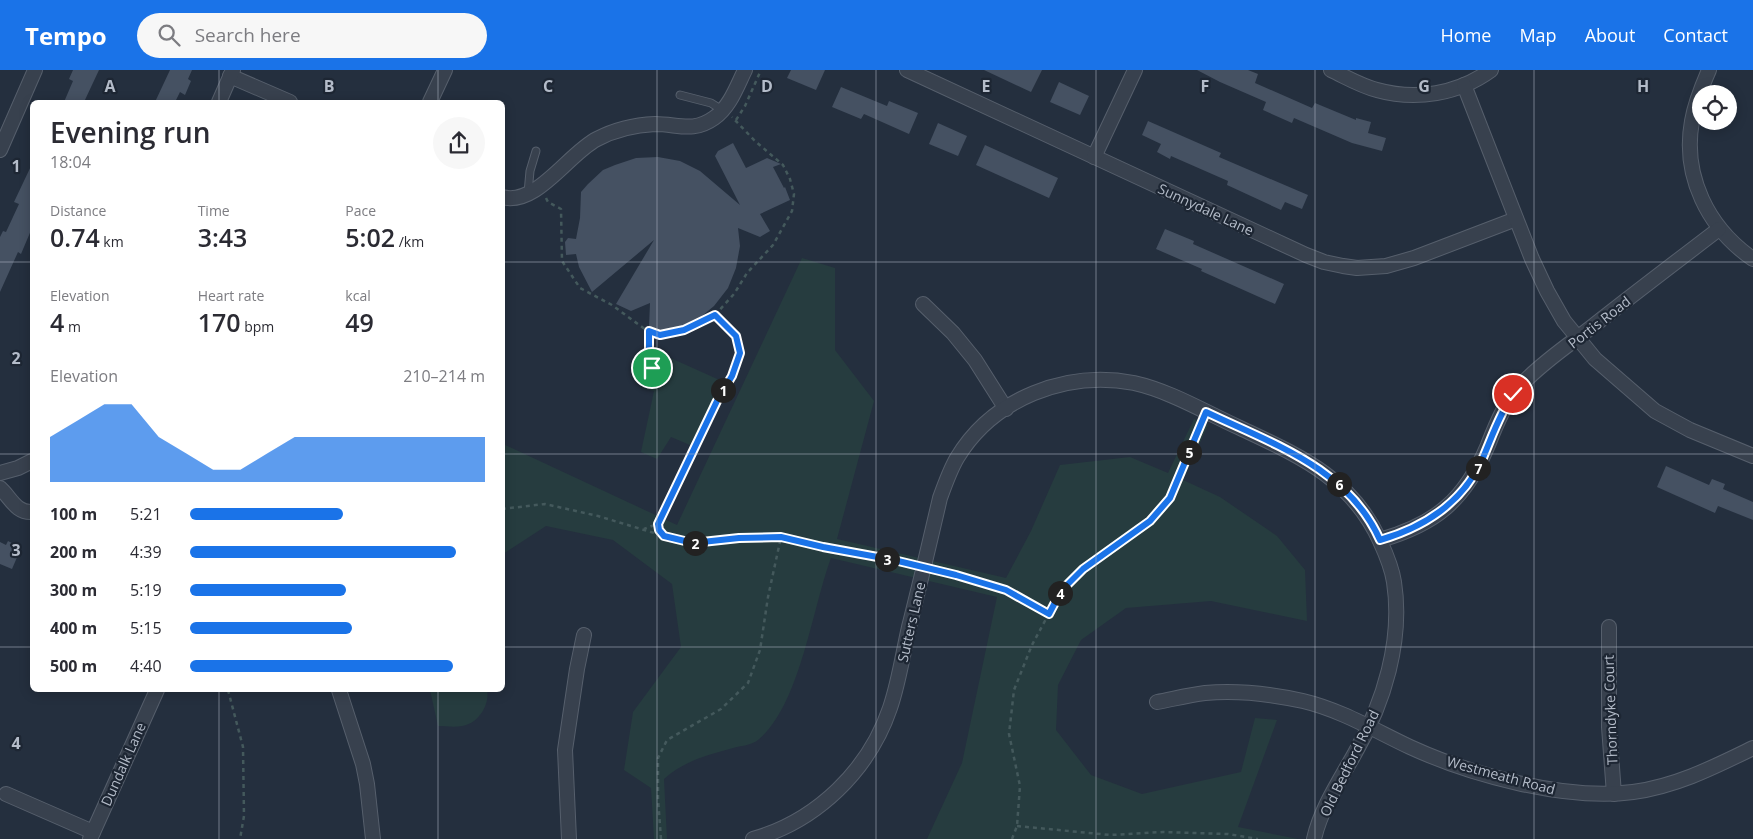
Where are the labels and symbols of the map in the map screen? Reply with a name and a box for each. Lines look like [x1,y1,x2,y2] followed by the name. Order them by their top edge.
[104,75,116,97] text: A
[324,75,334,97] text: B
[543,75,553,97] text: C
[761,75,773,97] text: D
[982,75,991,97] text: E
[1201,75,1209,97] text: F
[1418,75,1430,97] text: G
[1637,75,1649,97] text: H
[11,155,21,177] text: 1
[1155,179,1257,240] street label: Sunnydale Lane
[1564,291,1634,353] street label: Portis Road
[11,347,21,369] text: 2
[631,347,673,389] pin
[1492,373,1534,415] pin
[710,378,736,402] pin: 1
[1176,440,1202,464] pin: 5
[1466,456,1490,480] pin: 7
[1326,472,1352,496] pin: 6
[682,530,708,556] pin: 2
[11,539,21,561] text: 3
[874,546,900,572] pin: 3
[893,580,929,664] street label: Sutters Lane
[1048,580,1072,606] pin: 4
[1599,655,1621,765] street label: Thorndyke Court
[1315,706,1383,820] street label: Old Bedford Road
[96,719,150,809] street label: Dundalk Lane
[11,732,21,754] text: 4
[1445,751,1557,799] street label: Westmeath Road

